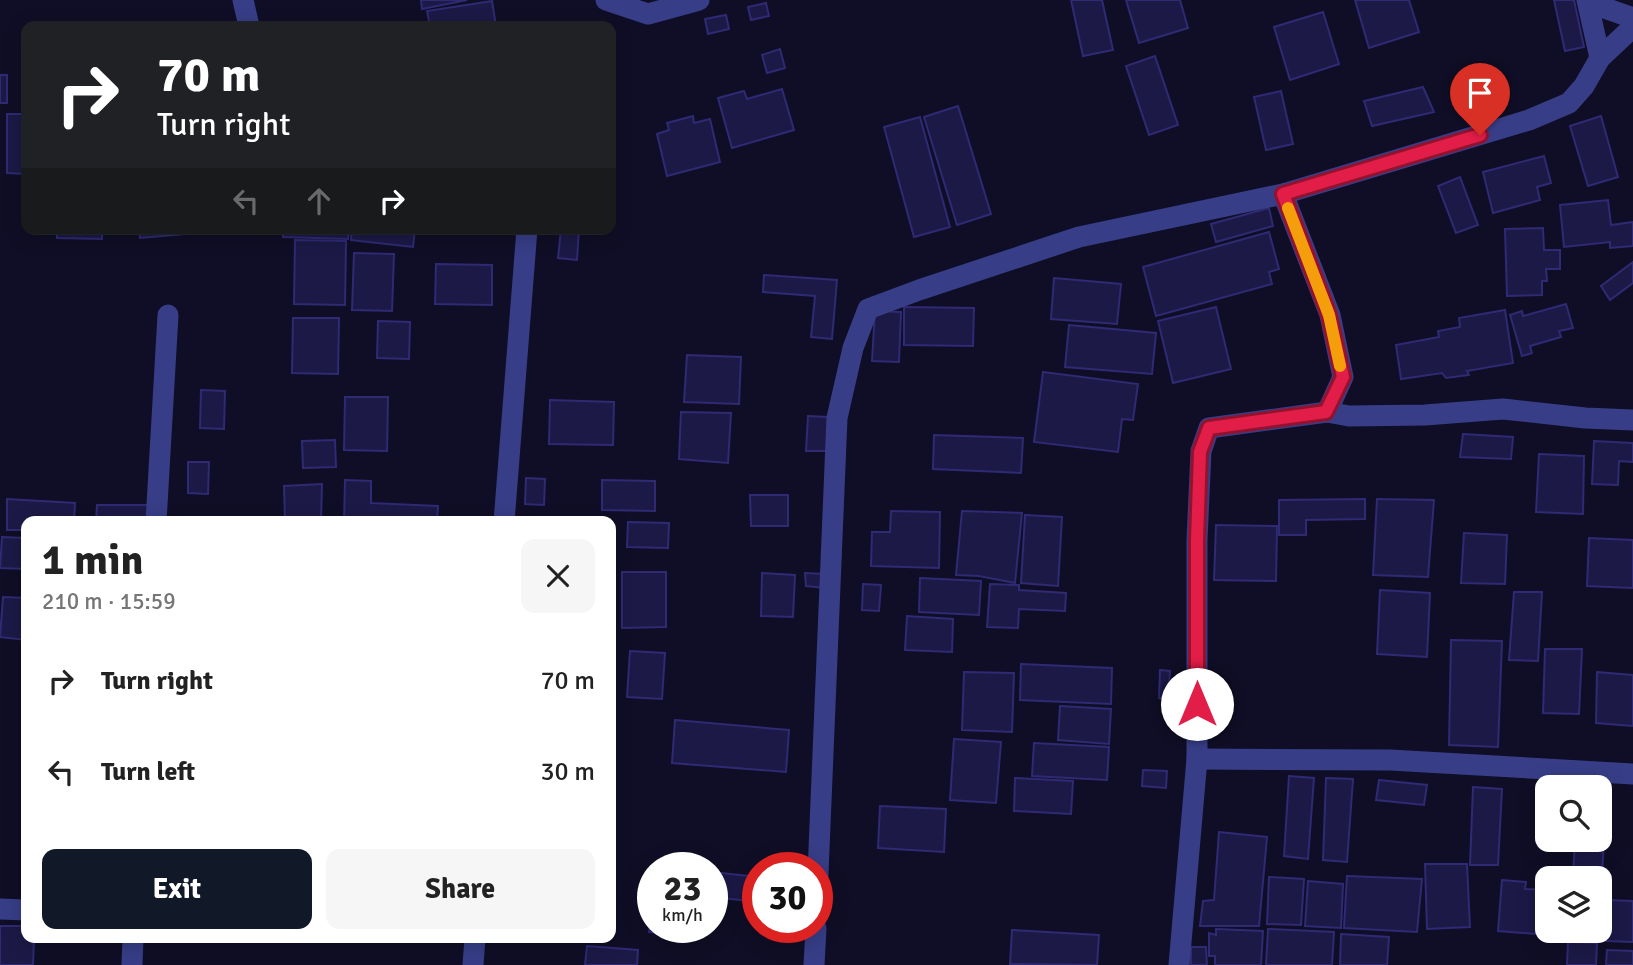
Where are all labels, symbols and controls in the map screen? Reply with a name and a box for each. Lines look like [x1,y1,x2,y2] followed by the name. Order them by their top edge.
[157,45,260,105] text: 70 m
[42,49,133,140] icon: right
[1450,63,1510,135] pin
[1461,74,1499,112] icon: arrive
[157,105,290,144] text: Turn right
[227,182,265,220] icon: left
[300,182,338,220] icon: ahead
[373,182,411,220] icon: right
[42,535,143,586] text: 1 min
[521,539,595,613] button: close
[42,587,176,616] text: 210 m · 15:59
[42,662,80,700] icon: right
[101,665,213,697] text: Turn right
[540,665,595,697] text: 70 m
[1160,667,1234,741] position arrow
[42,753,80,791] icon: left
[101,756,195,788] text: Turn left
[540,756,595,788] text: 30 m
[1535,775,1612,943] map controls
[1535,775,1612,852] button: search
[42,849,312,929] button: Exit
[326,849,595,929] button: Share
[742,852,833,943] speed limit sign: 30
[1535,866,1612,943] button: layers
[664,867,701,910] text: 23
[662,904,703,926] text: km/h

